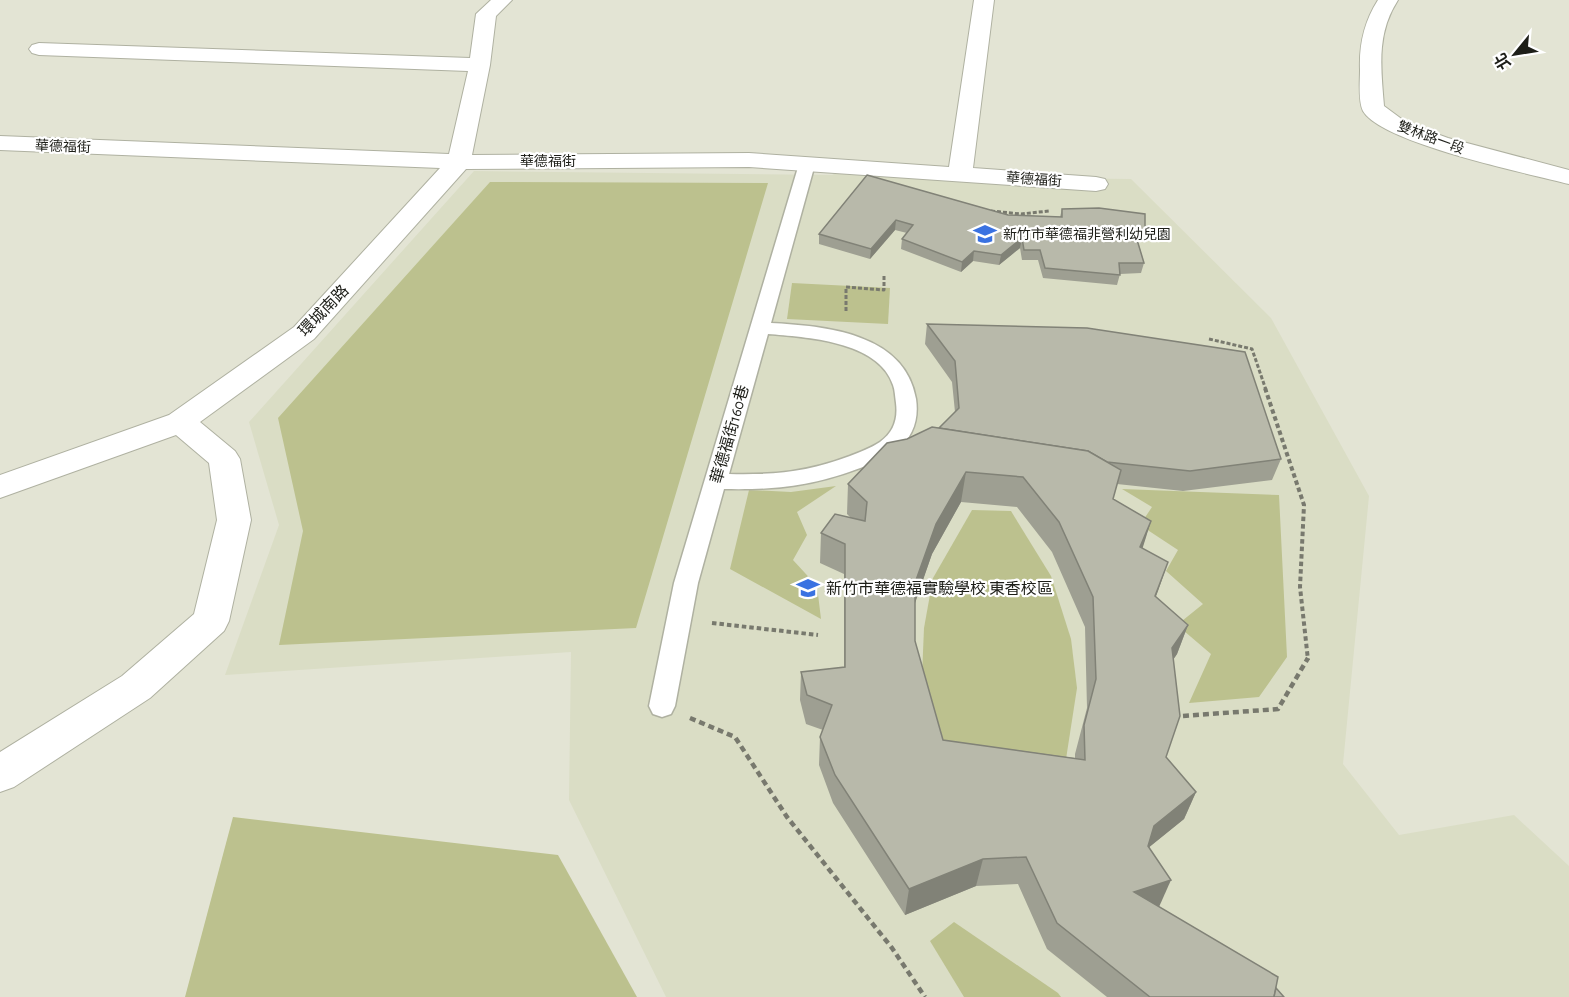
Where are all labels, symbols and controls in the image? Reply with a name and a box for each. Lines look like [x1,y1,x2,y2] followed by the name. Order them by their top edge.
[1485,24,1545,84] north arrow
[1491,50,1514,72] text: 北
[1395,118,1466,156] street label: 雙林路一段
[35,137,91,155] street label: 華德福街
[520,153,576,169] street label: 華德福街
[1006,169,1062,189] street label: 華德福街
[972,221,998,247] school or university icon: 新竹市華德福非營利幼兒園
[1003,226,1171,242] place label: 新竹市華德福非營利幼兒園
[295,281,352,339] street label: 環城南路
[707,383,752,485] street label: 華德福街160巷
[795,575,821,601] school or university icon: 新竹市華德福實驗學校 東香校區
[826,580,1053,597] place label: 新竹市華德福實驗學校 東香校區

